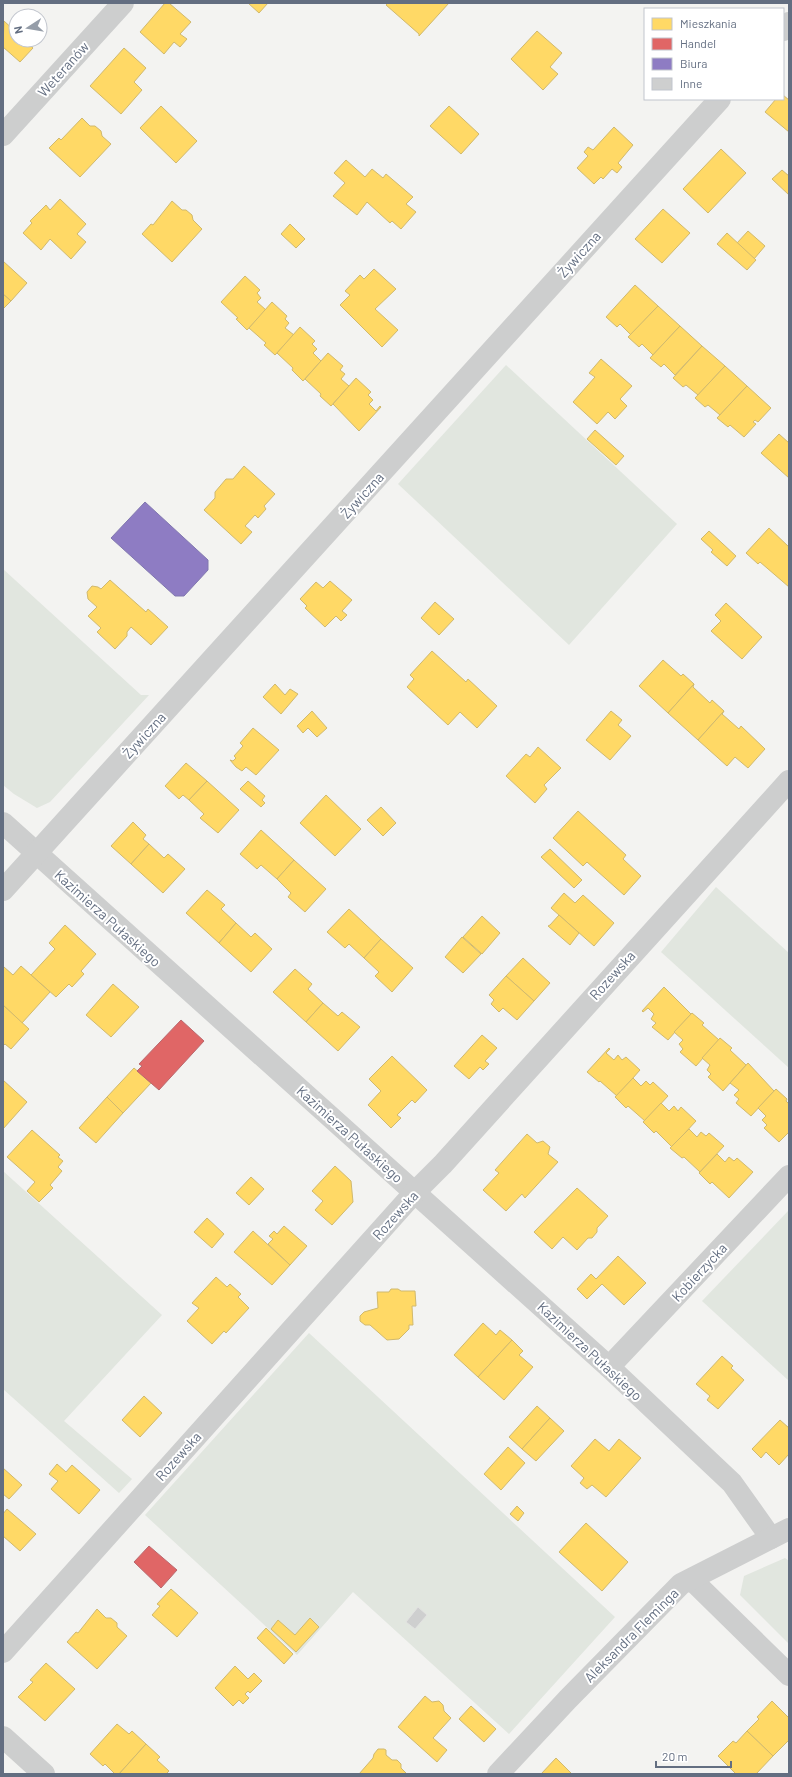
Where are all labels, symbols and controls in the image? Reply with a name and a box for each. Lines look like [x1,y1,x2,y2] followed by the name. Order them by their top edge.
[8,8,48,48] north arrow
[644,8,784,100] legend
[680,16,737,30] text: Mieszkania
[11,25,25,35] text: N
[680,36,716,50] text: Handel
[34,38,92,100] street label: Weteranów
[680,56,708,70] text: Biura
[680,76,702,90] text: Inne
[554,227,604,281] street label: Żywiczna
[337,468,387,522] street label: Żywiczna
[119,708,169,762] street label: Żywiczna
[51,866,165,970] street label: Kazimierza Pułaskiego
[586,947,638,1003] street label: Rozewska
[293,1082,407,1186] street label: Kazimierza Pułaskiego
[369,1187,421,1243] street label: Rozewska
[668,1239,730,1305] street label: Kobierzycka
[534,1298,646,1404] street label: Kazimierza Pułaskiego
[152,1428,204,1484] street label: Rozewska
[580,1584,682,1686] street label: Aleksandra Fleminga
[656,1743,731,1769] scale bar
[662,1749,688,1763] text: 20 m

